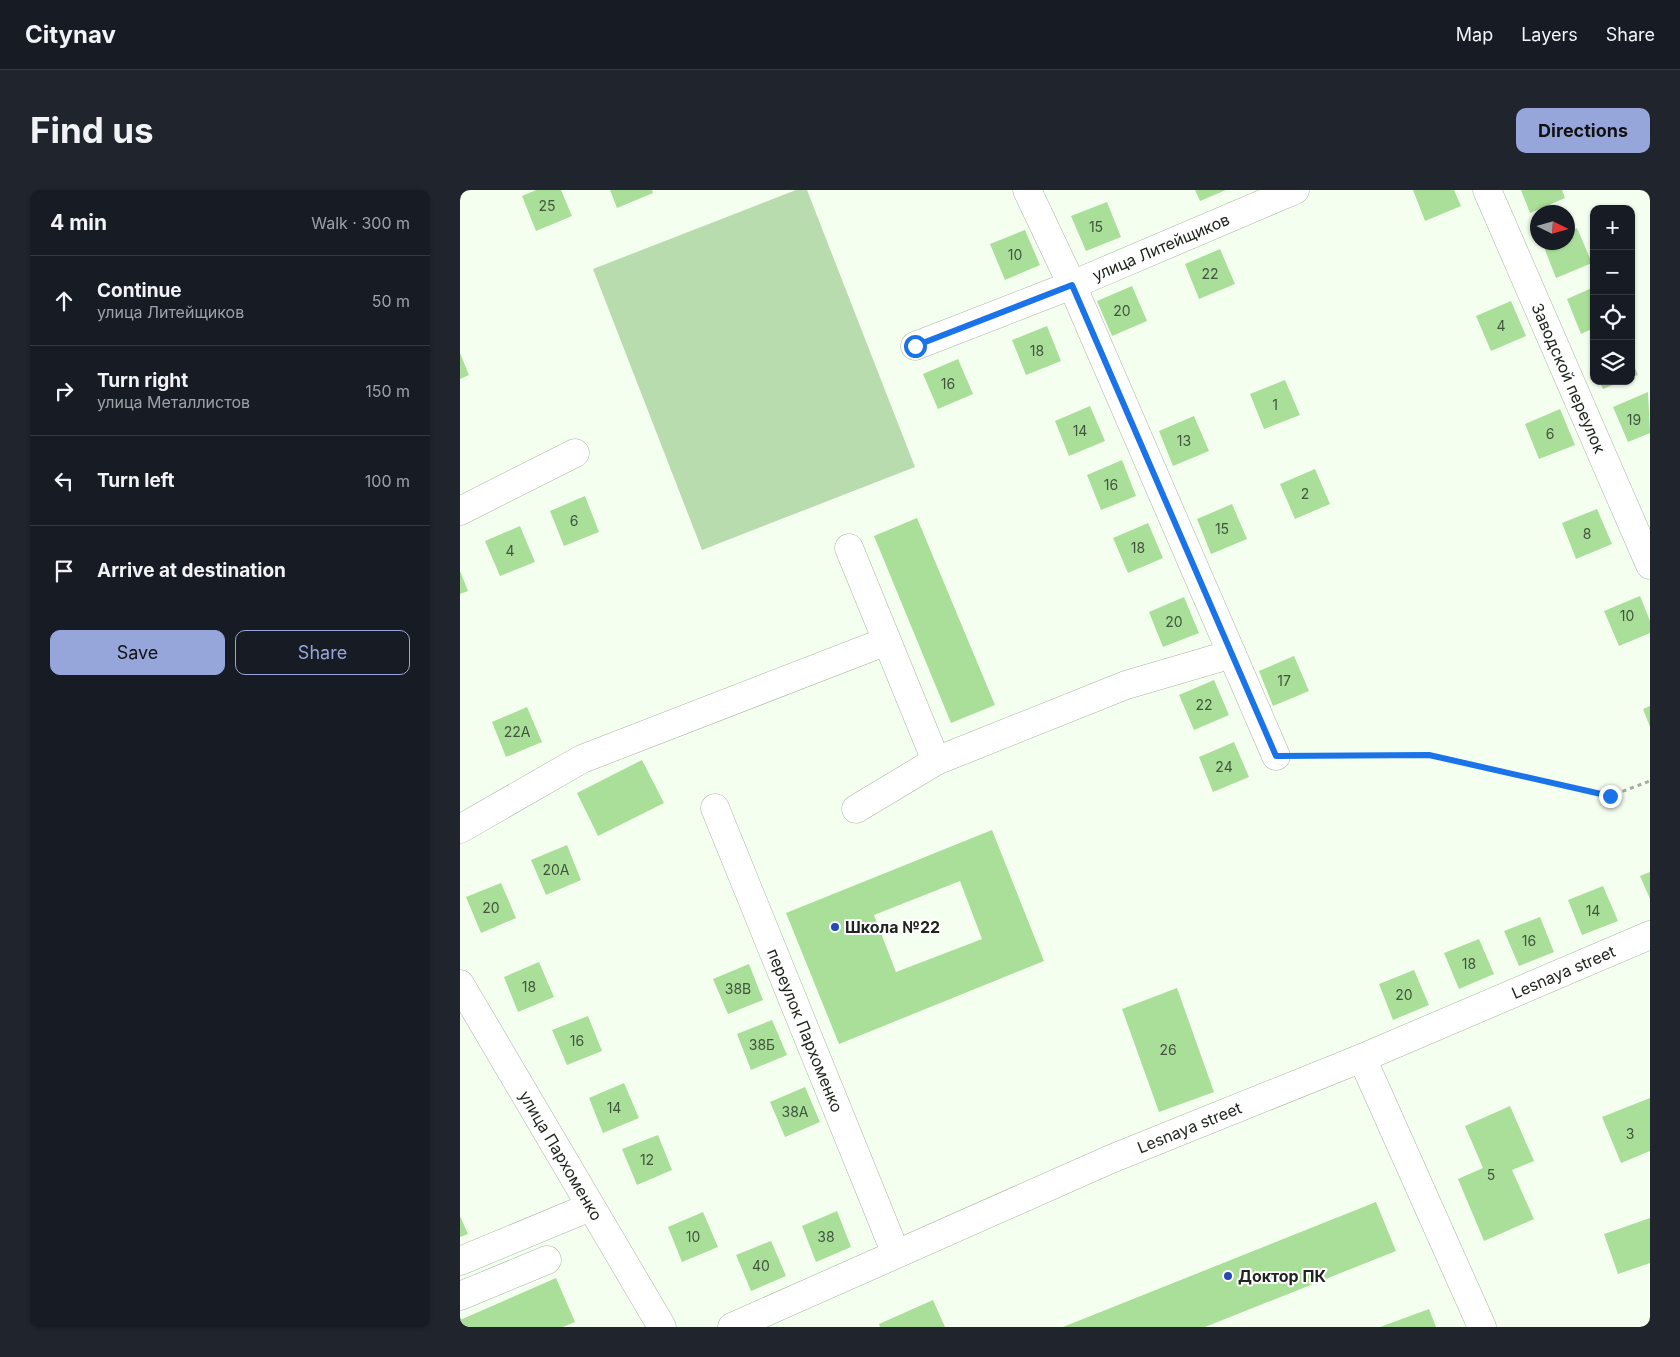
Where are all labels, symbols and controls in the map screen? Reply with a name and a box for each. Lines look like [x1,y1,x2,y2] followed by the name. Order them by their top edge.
[25,20,116,49] text: Citynav
[1456,24,1493,45] text: Map
[1521,24,1578,45] text: Layers
[1606,24,1655,45] text: Share
[1516,108,1650,153] button: Directions
[30,109,154,151] text: Find us
[538,197,556,214] house number: 25
[1530,205,1575,250] north arrow
[1590,205,1635,385] map controls
[1590,205,1635,250] button: +
[1089,209,1232,285] street label: улица Литейщиков
[50,210,107,235] text: 4 min
[311,213,410,233] text: Walk · 300 m
[1089,218,1103,235] house number: 15
[1008,246,1022,263] house number: 10
[1590,250,1635,295] button: −
[1201,265,1219,282] house number: 22
[97,279,182,302] text: Continue
[50,287,78,315] icon: ahead
[372,291,410,311] text: 50 m
[1590,295,1635,340] button: locate
[1527,300,1610,457] street label: Заводской переулок
[97,302,244,322] text: улица Литейщиков
[1113,302,1131,319] house number: 20
[1496,317,1506,334] house number: 4
[904,335,927,358] route start
[1590,340,1635,385] button: layers
[1030,342,1044,359] house number: 18
[97,369,188,392] text: Turn right
[941,375,955,392] house number: 16
[50,377,78,405] icon: right
[365,381,410,401] text: 150 m
[97,392,250,412] text: улица Металлистов
[1272,396,1278,413] house number: 1
[1627,411,1641,428] house number: 19
[1073,422,1087,439] house number: 14
[1546,425,1554,442] house number: 6
[1177,432,1191,449] house number: 13
[50,467,78,495] icon: left
[97,469,175,492] text: Turn left
[365,471,410,491] text: 100 m
[1104,476,1118,493] house number: 16
[1301,485,1309,502] house number: 2
[570,512,578,529] house number: 6
[1215,520,1229,537] house number: 15
[1583,525,1591,542] house number: 8
[1131,539,1145,556] house number: 18
[505,542,515,559] house number: 4
[50,557,78,585] icon: arrive
[97,559,286,582] text: Arrive at destination
[1620,607,1634,624] house number: 10
[1165,613,1183,630] house number: 20
[50,630,225,675] button: Save
[235,630,410,675] button: Share
[1277,672,1291,689] house number: 17
[1195,696,1213,713] house number: 22
[504,723,531,740] house number: 22А
[1215,758,1233,775] house number: 24
[1599,785,1622,808] route end
[542,861,570,878] house number: 20А
[482,899,500,916] house number: 20
[1586,902,1600,919] house number: 14
[845,917,940,937] place label: Школа №22
[829,921,841,933] marker: Школа №22
[1522,932,1536,949] house number: 16
[1508,941,1618,1003] street label: Lesnaya street
[763,946,847,1115] street label: переулок Пархоменко
[1462,955,1476,972] house number: 18
[522,978,536,995] house number: 18
[725,980,751,997] house number: 38В
[1395,986,1413,1003] house number: 20
[570,1032,584,1049] house number: 16
[749,1036,775,1053] house number: 38Б
[1159,1041,1177,1058] house number: 26
[515,1087,607,1224] street label: улица Пархоменко
[1134,1098,1244,1157] street label: Lesnaya street
[607,1099,621,1116] house number: 14
[782,1103,809,1120] house number: 38А
[1626,1125,1634,1142] house number: 3
[640,1151,654,1168] house number: 12
[1487,1166,1495,1183] house number: 5
[686,1228,700,1245] house number: 10
[817,1228,835,1245] house number: 38
[752,1257,770,1274] house number: 40
[1238,1266,1326,1286] place label: Доктор ПК
[1222,1270,1234,1282] marker: Доктор ПК

